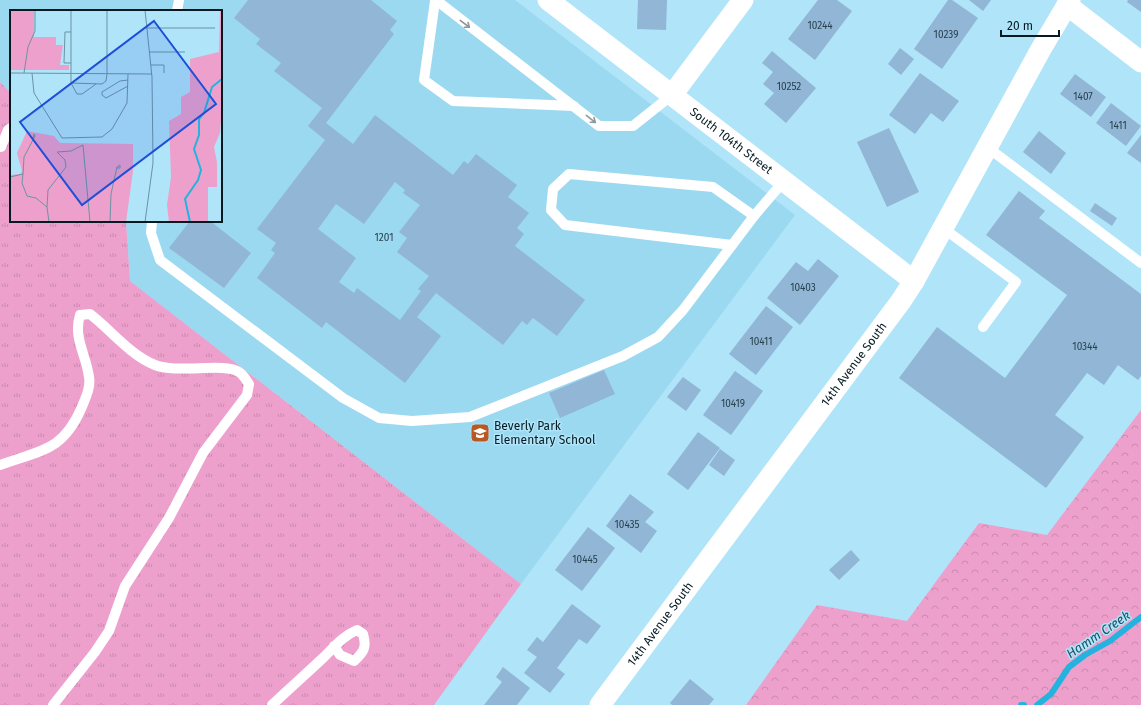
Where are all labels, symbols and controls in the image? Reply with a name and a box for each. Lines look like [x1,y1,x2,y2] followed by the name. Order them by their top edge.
[10,10,222,222] inset map
[1001,12,1059,38] scale bar
[1007,19,1033,33] text: 20 m
[460,20,471,28] one-way arrow
[807,20,833,32] house number: 10244
[934,29,958,41] house number: 10239
[777,81,801,93] house number: 10252
[1073,91,1093,103] house number: 1407
[687,104,776,177] street label: South 104th Street
[585,115,596,124] one-way arrow
[1109,120,1127,132] house number: 1411
[375,232,393,244] house number: 1201
[790,282,816,294] house number: 10403
[818,319,890,409] street label: 14th Avenue South
[749,336,773,348] house number: 10411
[1072,341,1098,353] house number: 10344
[721,398,745,410] house number: 10419
[494,419,596,447] place label: Beverly Park Elementary School
[469,422,491,444] school or university icon: Beverly Park Elementary School
[614,519,640,531] house number: 10435
[572,554,598,566] house number: 10445
[625,579,696,669] street label: 14th Avenue South
[1064,608,1133,661] water label: Hamm Creek

